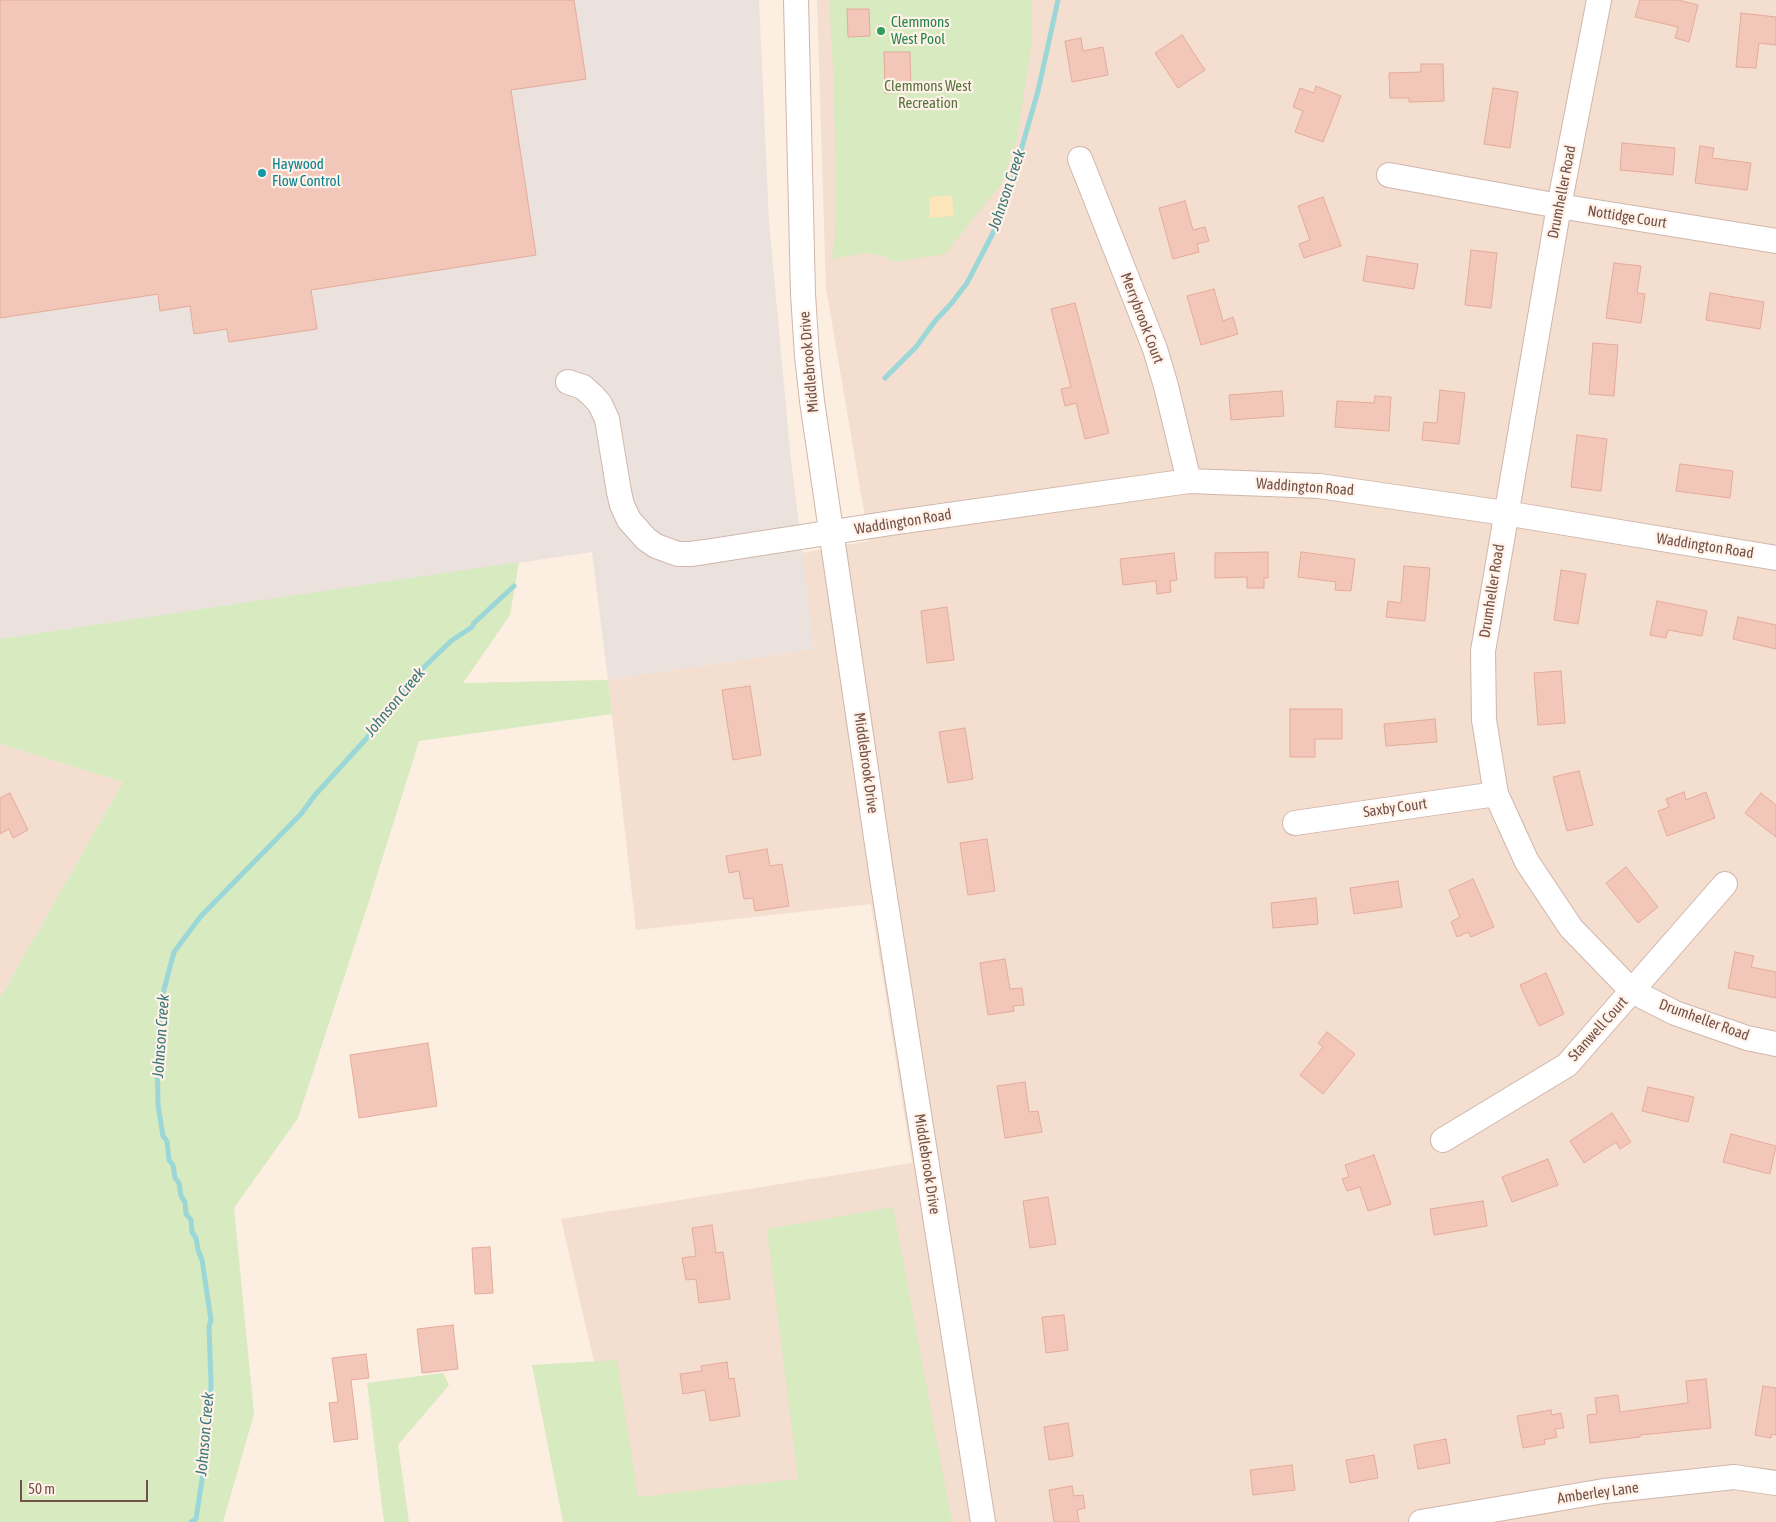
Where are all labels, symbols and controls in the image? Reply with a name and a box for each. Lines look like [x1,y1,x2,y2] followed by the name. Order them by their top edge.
[891,13,950,48] place label: Clemmons West Pool
[875,25,887,37] marker: Clemmons West Pool
[884,77,972,112] park label: Clemmons West Recreation
[1544,144,1580,240] street label: Drumheller Road
[984,147,1030,233] water label: Johnson Creek
[272,155,341,190] place label: Haywood Flow Control
[256,167,268,179] marker: Haywood Flow Control
[1586,202,1668,232] street label: Nottidge Court
[1116,270,1168,366] street label: Merrybrook Court
[796,311,822,413] street label: Middlebrook Drive
[1256,475,1354,499] street label: Waddington Road
[853,505,953,539] street label: Waddington Road
[1655,529,1755,563] street label: Waddington Road
[1476,543,1508,639] street label: Drumheller Road
[361,664,429,740] water label: Johnson Creek
[850,711,882,815] street label: Middlebrook Drive
[1362,795,1428,821] street label: Saxby Court
[148,993,174,1079] water label: Johnson Creek
[1565,993,1631,1065] street label: Stanwell Court
[1656,995,1752,1045] street label: Drumheller Road
[910,1112,944,1216] street label: Middlebrook Drive
[192,1391,218,1477] water label: Johnson Creek
[22,1470,150,1502] scale bar
[1556,1478,1640,1508] street label: Amberley Lane
[28,1480,55,1497] text: 50 m

